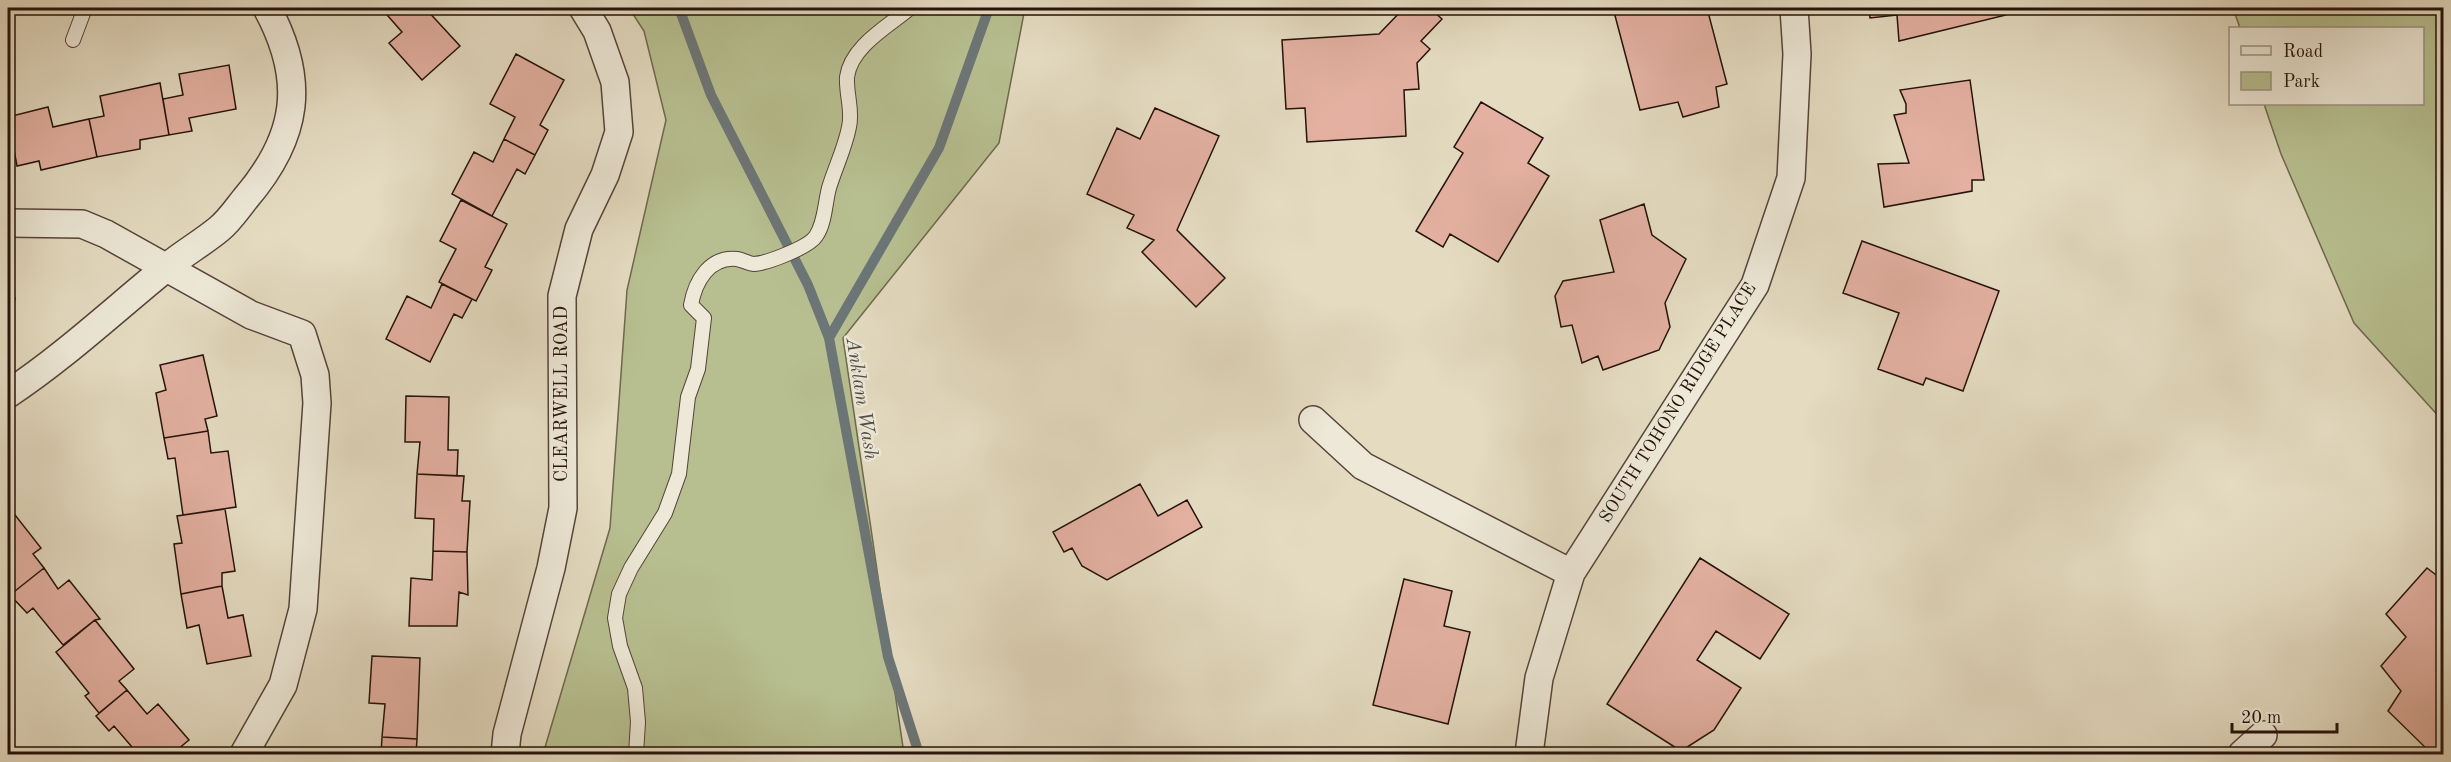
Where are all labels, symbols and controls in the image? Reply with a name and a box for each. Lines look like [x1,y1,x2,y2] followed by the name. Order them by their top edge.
[2229,27,2424,105] legend
[2283,43,2323,61] text: Road
[2283,73,2320,91] text: Park
[1596,280,1760,526] street label: SOUTH TOHONO RIDGE PLACE
[553,306,571,482] street label: CLEARWELL ROAD
[841,336,881,461] water label: Anklam Wash
[2232,696,2337,734] scale bar
[2241,709,2281,727] text: 20 m

